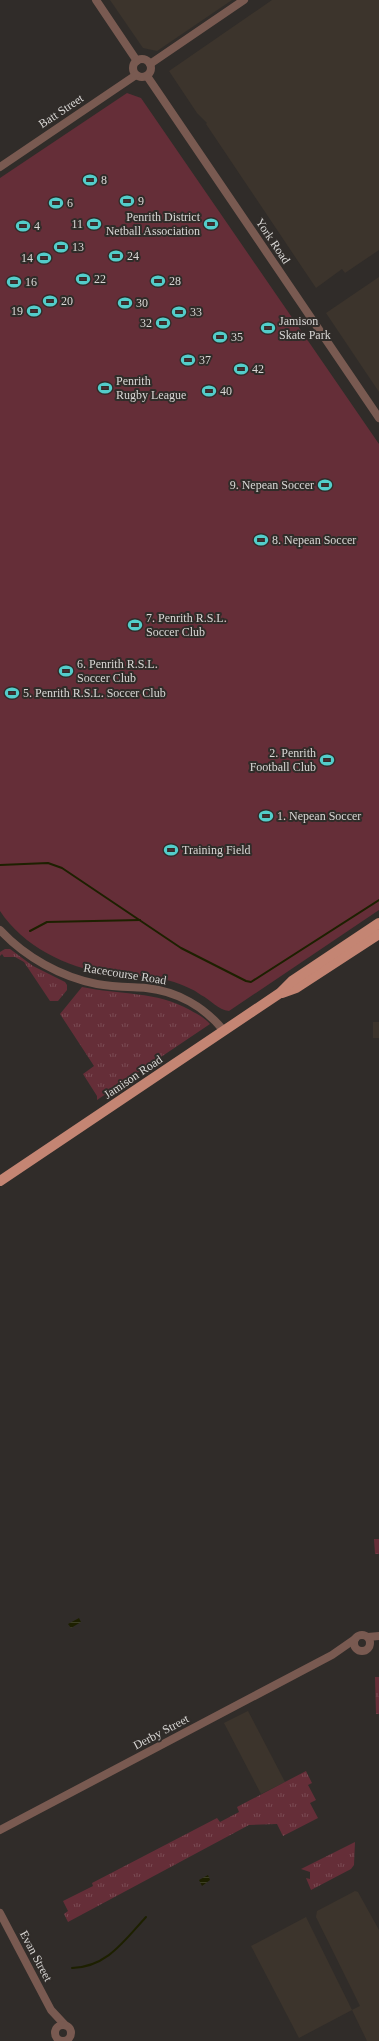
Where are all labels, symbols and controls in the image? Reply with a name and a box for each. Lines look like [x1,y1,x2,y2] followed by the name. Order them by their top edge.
[36,91,87,131] street label: Batt Street
[82,172,98,188] sports icon: 8
[101,173,107,187] place label: 8
[119,193,135,209] sports icon: 9
[138,194,144,208] place label: 9
[48,195,64,211] sports icon: 6
[67,196,73,210] place label: 6
[106,210,201,238] place label: Penrith District Netball Association
[86,216,102,232] sports icon: 11
[203,216,219,232] sports icon: Penrith District Netball Association
[253,216,293,266] street label: York Road
[71,217,83,231] place label: 11
[15,218,31,234] sports icon: 4
[34,219,40,233] place label: 4
[53,239,69,255] sports icon: 13
[72,240,84,254] place label: 13
[108,248,124,264] sports icon: 24
[127,249,139,263] place label: 24
[36,250,52,266] sports icon: 14
[21,251,33,265] place label: 14
[75,271,91,287] sports icon: 22
[94,272,106,286] place label: 22
[150,273,166,289] sports icon: 28
[6,274,22,290] sports icon: 16
[169,274,181,288] place label: 28
[25,275,37,289] place label: 16
[42,293,58,309] sports icon: 20
[61,294,73,308] place label: 20
[117,295,133,311] sports icon: 30
[136,296,148,310] place label: 30
[26,303,42,319] sports icon: 19
[11,304,23,318] place label: 19
[171,304,187,320] sports icon: 33
[190,305,202,319] place label: 33
[279,314,331,342] place label: Jamison Skate Park
[155,315,171,331] sports icon: 32
[140,316,152,330] place label: 32
[260,320,276,336] sports icon: Jamison Skate Park
[212,329,228,345] sports icon: 35
[231,330,243,344] place label: 35
[180,352,196,368] sports icon: 37
[199,353,211,367] place label: 37
[233,361,249,377] sports icon: 42
[252,362,264,376] place label: 42
[116,374,186,402] place label: Penrith Rugby League
[97,380,113,396] sports icon: Penrith Rugby League
[201,383,217,399] sports icon: 40
[220,384,232,398] place label: 40
[317,477,333,493] sports icon: 9. Nepean Soccer
[230,478,314,492] place label: 9. Nepean Soccer
[253,532,269,548] sports icon: 8. Nepean Soccer
[272,533,356,547] place label: 8. Nepean Soccer
[146,611,227,639] place label: 7. Penrith R.S.L. Soccer Club
[127,617,143,633] sports icon: 7. Penrith R.S.L. Soccer Club
[77,657,158,685] place label: 6. Penrith R.S.L. Soccer Club
[58,663,74,679] sports icon: 6. Penrith R.S.L. Soccer Club
[4,685,20,701] sports icon: 5. Penrith R.S.L. Soccer Club
[23,686,166,700] place label: 5. Penrith R.S.L. Soccer Club
[250,746,316,774] place label: 2. Penrith Football Club
[319,752,335,768] sports icon: 2. Penrith Football Club
[258,808,274,824] sports icon: 1. Nepean Soccer
[277,809,361,823] place label: 1. Nepean Soccer
[163,842,179,858] sports icon: Training Field
[182,843,251,857] place label: Training Field
[83,961,167,987] street label: Racecourse Road
[101,1052,165,1102] street label: Jamison Road
[131,1711,192,1752] street label: Derby Street
[17,1928,56,1984] street label: Evan Street

